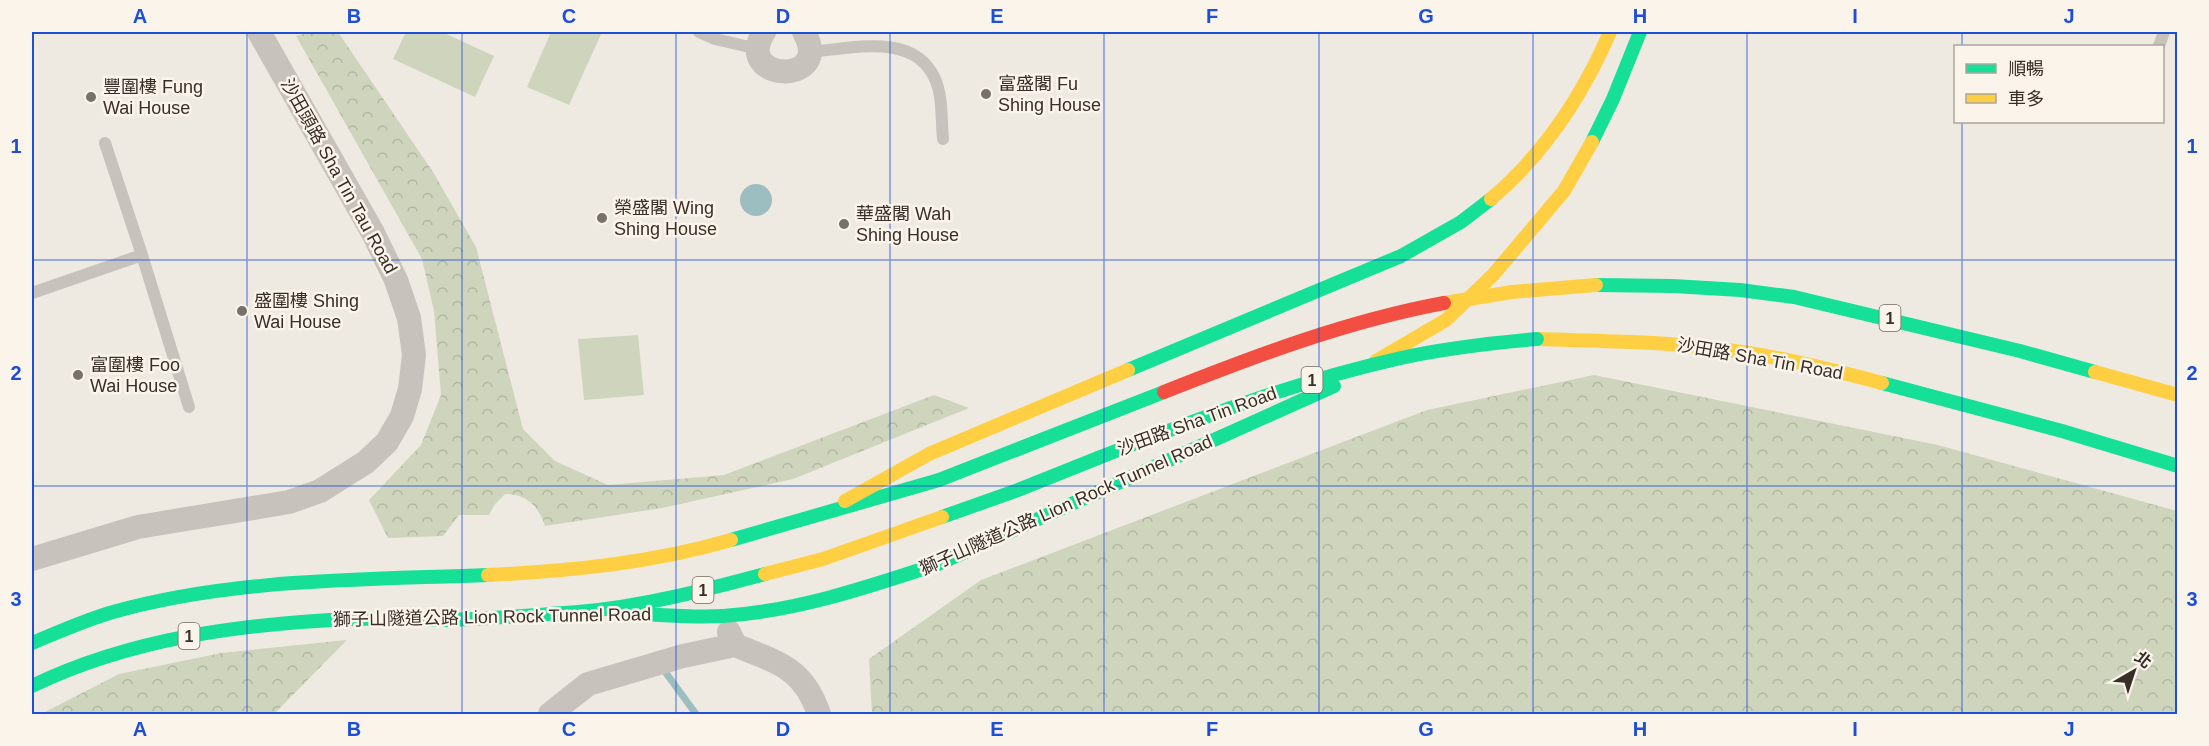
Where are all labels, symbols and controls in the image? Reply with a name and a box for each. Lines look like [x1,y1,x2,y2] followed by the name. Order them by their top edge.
[133,5,147,27] text: A
[347,5,361,27] text: B
[562,5,576,27] text: C
[776,5,790,27] text: D
[990,5,1004,27] text: E
[1206,5,1218,27] text: F
[1418,5,1434,27] text: G
[1633,5,1647,27] text: H
[1852,5,1858,27] text: I
[2063,5,2075,27] text: J
[1954,45,2164,123] legend
[2008,59,2044,79] text: 順暢
[998,74,1101,115] place label: 富盛閣 Fu Shing House
[277,75,401,277] street label: 沙田頭路 Sha Tin Tau Road
[103,77,203,118] place label: 豐圍樓 Fung Wai House
[979,87,993,101] marker: 富盛閣 Fu Shing House
[2008,89,2044,109] text: 車多
[84,90,98,104] marker: 豐圍樓 Fung Wai House
[10,135,22,157] text: 1
[2186,135,2198,157] text: 1
[614,198,717,239] place label: 榮盛閣 Wing Shing House
[856,204,959,245] place label: 華盛閣 Wah Shing House
[595,211,609,225] marker: 榮盛閣 Wing Shing House
[837,217,851,231] marker: 華盛閣 Wah Shing House
[254,291,359,332] place label: 盛圍樓 Shing Wai House
[235,304,249,318] marker: 盛圍樓 Shing Wai House
[1880,305,1900,331] road number: 1
[1676,335,1844,383] street label: 沙田路 Sha Tin Road
[90,355,180,396] place label: 富圍樓 Foo Wai House
[10,362,22,384] text: 2
[2186,362,2198,384] text: 2
[1302,367,1322,393] road number: 1
[71,368,85,382] marker: 富圍樓 Foo Wai House
[1115,383,1279,459] street label: 沙田路 Sha Tin Road
[917,431,1215,579] street label: 獅子山隧道公路 Lion Rock Tunnel Road
[692,577,714,603] road number: 1
[10,588,22,610] text: 3
[2186,588,2198,610] text: 3
[333,604,651,630] street label: 獅子山隧道公路 Lion Rock Tunnel Road
[178,623,200,649] road number: 1
[2104,641,2164,701] north arrow
[2132,648,2155,671] text: 北
[133,718,147,740] text: A
[347,718,361,740] text: B
[562,718,576,740] text: C
[776,718,790,740] text: D
[990,718,1004,740] text: E
[1206,718,1218,740] text: F
[1418,718,1434,740] text: G
[1633,718,1647,740] text: H
[1852,718,1858,740] text: I
[2063,718,2075,740] text: J

